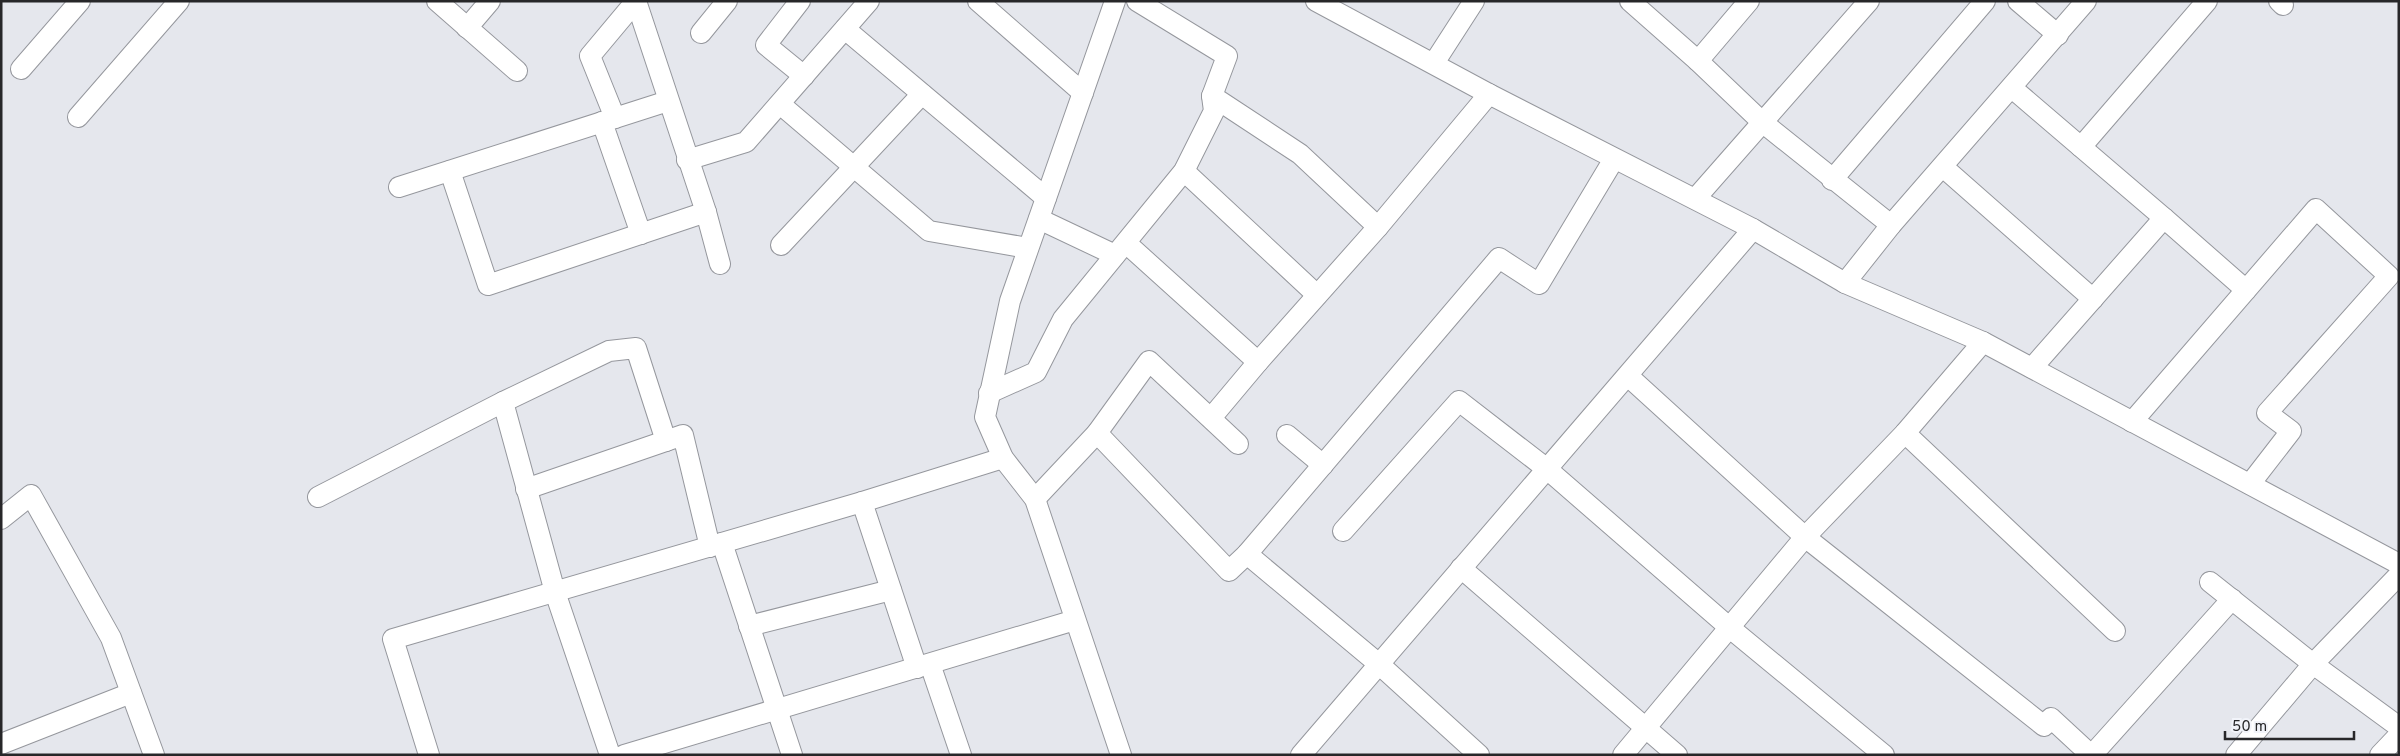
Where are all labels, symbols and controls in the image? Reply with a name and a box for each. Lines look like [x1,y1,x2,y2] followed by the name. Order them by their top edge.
[2225,708,2354,740] scale bar
[2232,718,2267,737] text: 50 m

